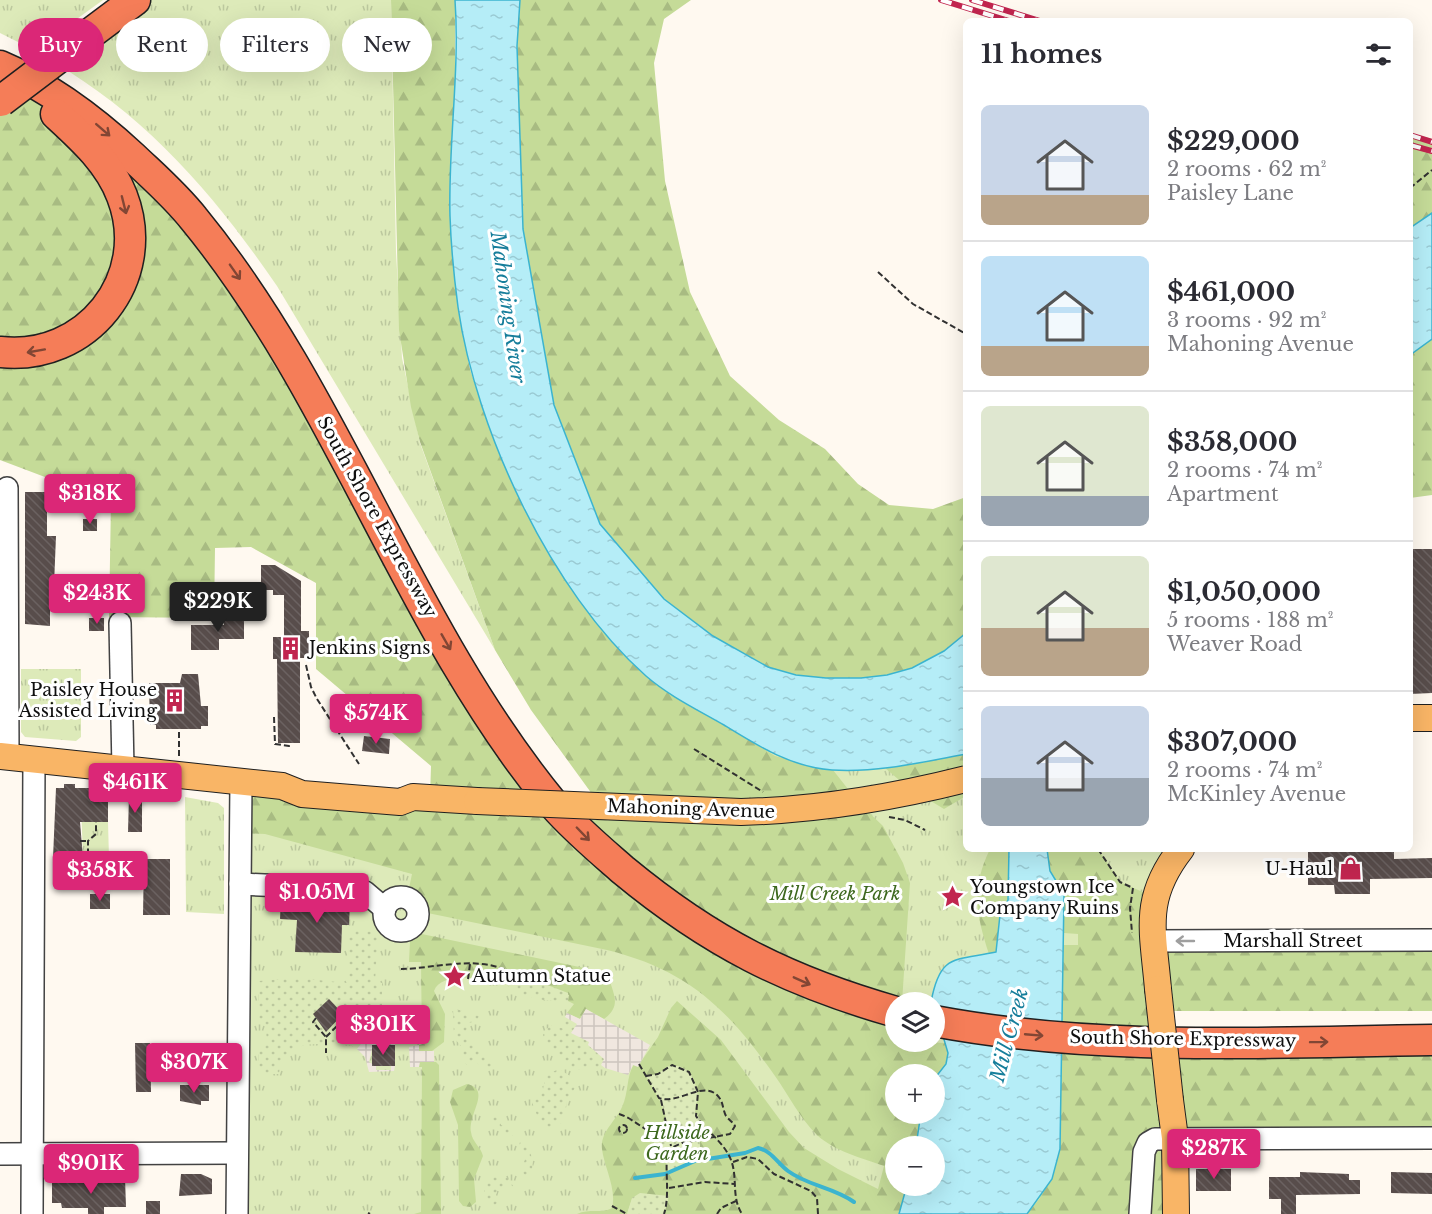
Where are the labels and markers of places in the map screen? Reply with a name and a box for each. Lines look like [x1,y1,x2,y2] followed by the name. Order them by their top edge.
[48,474,132,525] pin: $318K
[55,574,139,625] pin: $243K
[176,582,260,633] pin: $229K
[278,635,304,661] building icon: Jenkins Signs
[307,637,430,659] place label: Jenkins Signs
[18,679,157,722] place label: Paisley House Assisted Living
[162,687,188,713] building icon: Paisley House Assisted Living
[334,694,418,745] pin: $574K
[93,763,177,814] pin: $461K
[58,851,142,902] pin: $358K
[1338,856,1364,882] shop icon: U-Haul
[1265,858,1333,880] place label: U-Haul
[268,873,366,924] pin: $1.05M
[969,876,1119,919] place label: Youngstown Ice Company Ruins
[939,884,965,910] place icon: Youngstown Ice Company Ruins
[441,963,467,989] place icon: Autumn Statue
[471,965,611,987] place label: Autumn Statue
[341,1005,425,1056] pin: $301K
[152,1043,236,1094] pin: $307K
[1172,1129,1256,1180] pin: $287K
[49,1144,133,1195] pin: $901K

